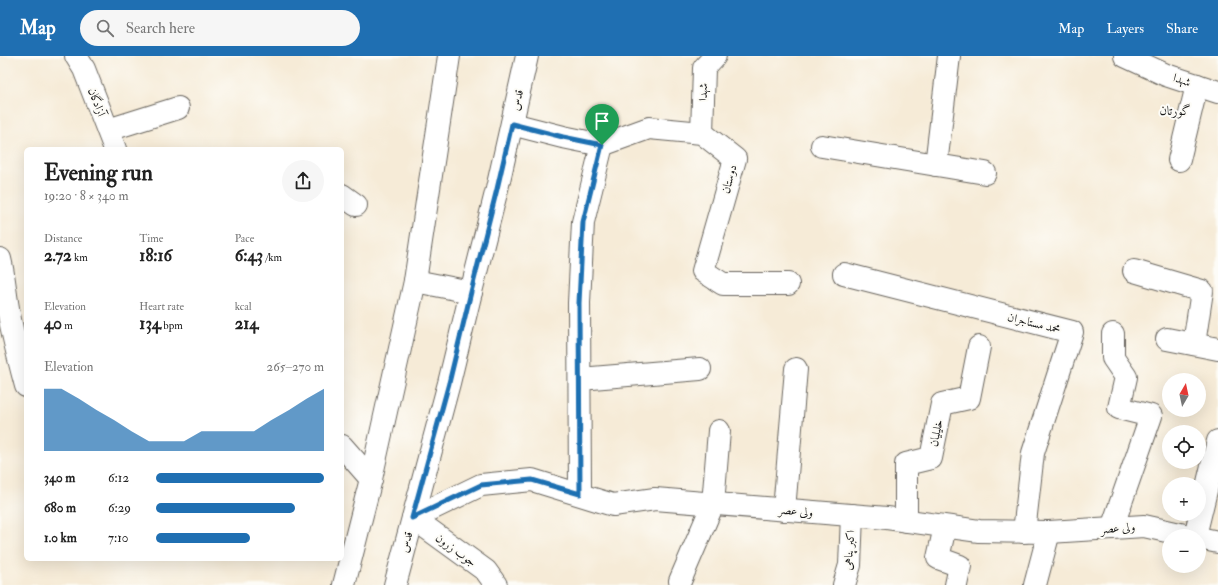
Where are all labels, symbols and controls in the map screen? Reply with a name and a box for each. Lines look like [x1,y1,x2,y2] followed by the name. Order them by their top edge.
[80,10,360,46] search box
[20,16,56,40] text: Map
[94,17,116,39] icon: search
[126,19,195,38] text: Search here
[1058,20,1084,37] text: Map
[1106,20,1144,37] text: Layers
[1166,20,1198,37] text: Share
[1171,70,1193,90] street label: شهدا
[696,83,711,101] street label: شهدا
[84,85,110,120] street label: آزادگان
[508,88,527,112] street label: قدس
[1159,103,1191,119] district label: گورتان
[585,104,619,145] pin
[591,110,613,132] icon: arrive
[44,159,153,187] text: Evening run
[282,160,324,202] button: share
[718,163,741,195] street label: دوستان
[44,188,129,204] text: 19:20 · 8 × 340 m
[44,232,82,245] text: Distance
[139,232,163,245] text: Time
[235,232,254,245] text: Pace
[44,245,72,266] text: 2.72
[139,245,172,266] text: 18:16
[235,245,263,266] text: 6:43
[72,251,88,264] text: km
[263,251,282,264] text: /km
[44,300,86,313] text: Elevation
[139,300,184,313] text: Heart rate
[235,300,252,313] text: kcal
[1006,310,1062,337] street label: محمد مستاجران
[44,313,62,334] text: 40
[139,313,161,334] text: 134
[235,313,259,334] text: 214
[62,319,73,332] text: m
[161,319,183,332] text: bpm
[44,359,94,375] text: Elevation
[267,359,324,375] text: 265–270 m
[1162,373,1206,417] north arrow
[1162,373,1206,573] map controls
[927,418,946,448] street label: خلیلیان
[1162,425,1206,469] button: locate
[44,470,75,486] text: 340 m
[108,470,129,486] text: 6:12
[1162,477,1206,521] button: +
[44,500,76,516] text: 680 m
[108,500,131,516] text: 6:29
[776,502,814,520] street label: ولی عصر
[1098,520,1136,537] street label: ولی عصر
[840,529,860,571] street label: اکبر پناهی
[1162,529,1206,573] button: −
[44,530,77,546] text: 1.0 km
[108,530,128,546] text: 7:10
[397,530,416,554] street label: قدس
[432,531,479,570] street label: جوب زرون

